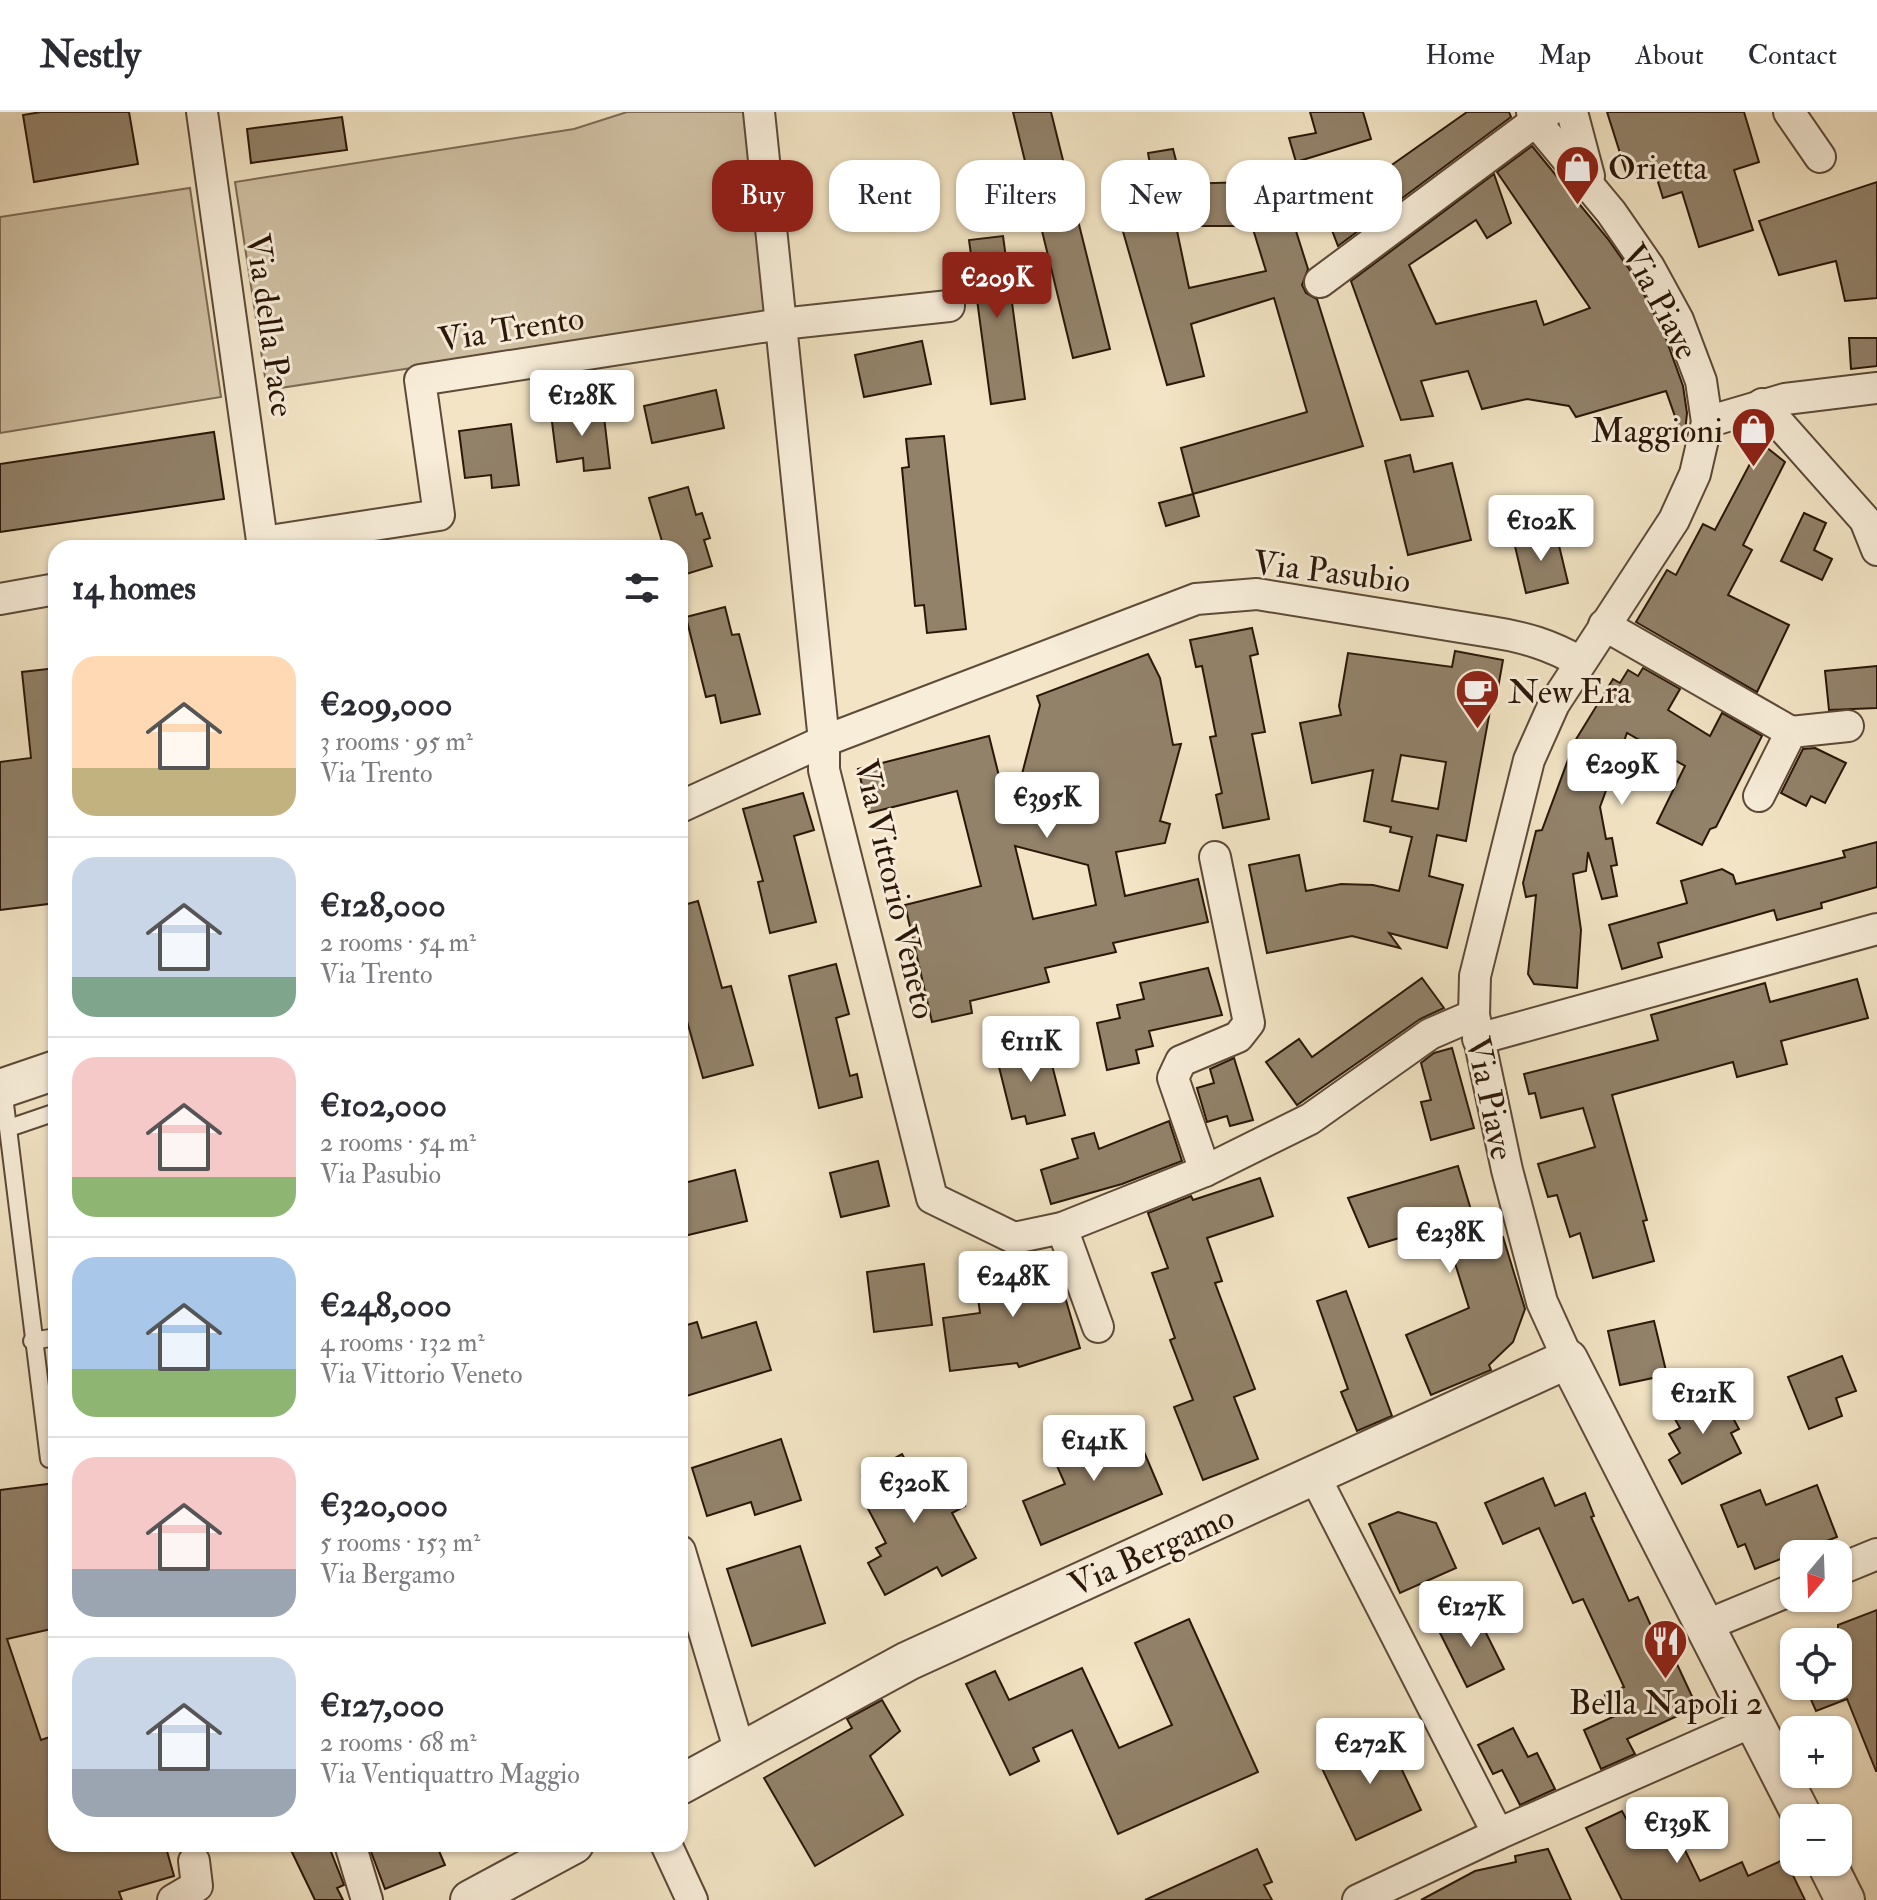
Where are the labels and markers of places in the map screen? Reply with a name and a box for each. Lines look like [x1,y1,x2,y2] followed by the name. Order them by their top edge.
[1553,143,1601,206] shop icon: Orietta
[1608,147,1708,190] place label: Orietta
[941,252,1053,320] pin: €209K
[526,370,638,438] pin: €128K
[1730,406,1778,469] shop icon: Maggioni
[1591,410,1723,453] place label: Maggioni
[1485,495,1597,563] pin: €102K
[1453,667,1501,730] cafe icon: New Era
[1508,671,1632,714] place label: New Era
[1566,739,1678,807] pin: €209K
[991,772,1103,840] pin: €395K
[975,1016,1087,1084] pin: €111K
[1394,1207,1506,1275] pin: €238K
[957,1251,1069,1319] pin: €248K
[1647,1368,1759,1436] pin: €121K
[1038,1415,1150,1483] pin: €141K
[858,1457,970,1525] pin: €320K
[1415,1581,1527,1649] pin: €127K
[1642,1618,1690,1681] restaurant icon: Bella Napoli 2
[1569,1682,1763,1725] place label: Bella Napoli 2
[1314,1718,1426,1786] pin: €272K
[1621,1797,1733,1865] pin: €139K

